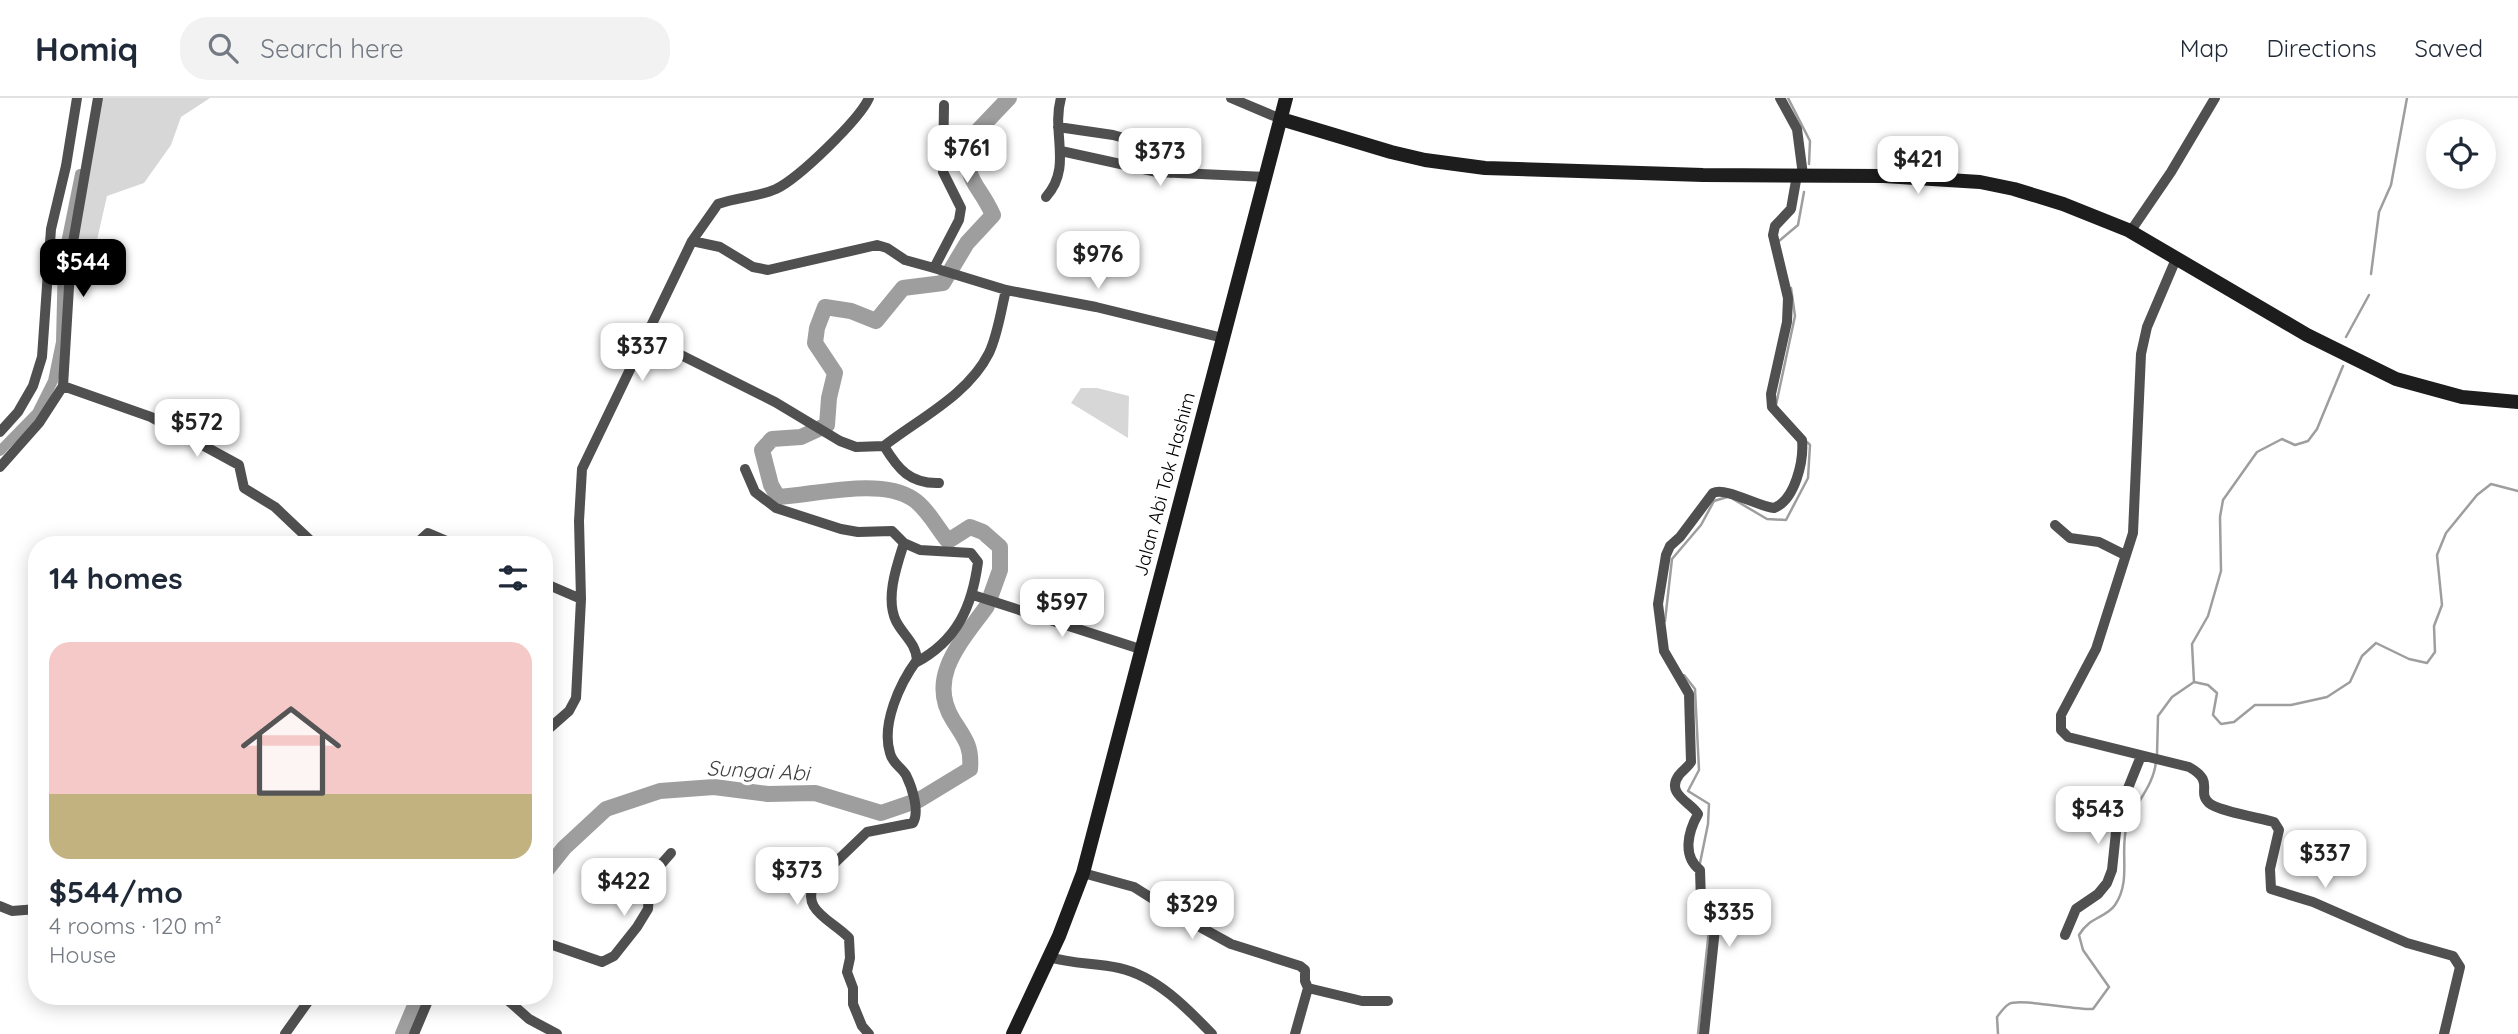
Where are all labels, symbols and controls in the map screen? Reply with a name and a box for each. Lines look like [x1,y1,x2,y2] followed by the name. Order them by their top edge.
[180,17,670,80] search box
[35,28,138,69] text: Homiq
[204,29,242,67] icon: search
[260,32,404,65] text: Search here
[2180,33,2229,63] text: Map
[2267,33,2377,63] text: Directions
[2415,33,2483,63] text: Saved
[2426,119,2496,189] map controls
[2426,119,2496,189] button: locate
[926,126,1008,185] pin: $761
[1119,129,1201,188] pin: $373
[944,133,990,162] text: $761
[1134,136,1186,165] text: $373
[1877,136,1959,196] pin: $421
[1893,144,1943,173] text: $421
[1057,232,1139,291] pin: $976
[1073,239,1123,268] text: $976
[42,240,124,299] pin: $544
[56,247,110,276] text: $544
[601,324,683,383] pin: $337
[616,331,668,360] text: $337
[1128,389,1200,579] street label: Jalan Abi Tok Hashim
[156,400,238,459] pin: $572
[171,407,223,436] text: $572
[49,559,183,597] text: 14 homes
[494,559,532,597] icon: filters
[1021,580,1103,639] pin: $597
[1036,587,1088,616] text: $597
[228,688,354,814] icon: home
[706,754,812,786] water label: Sungai Abi
[2057,786,2139,846] pin: $543
[2072,794,2124,823] text: $543
[2284,830,2366,890] pin: $337
[2299,838,2351,867] text: $337
[756,848,838,907] pin: $373
[771,855,823,884] text: $373
[583,858,665,918] pin: $422
[597,866,651,895] text: $422
[49,873,183,911] text: $544/mo
[1151,882,1233,941] pin: $329
[1166,889,1218,918] text: $329
[1688,890,1770,949] pin: $335
[1703,897,1755,926] text: $335
[49,911,222,940] text: 4 rooms · 120 m²
[49,940,116,969] text: House

